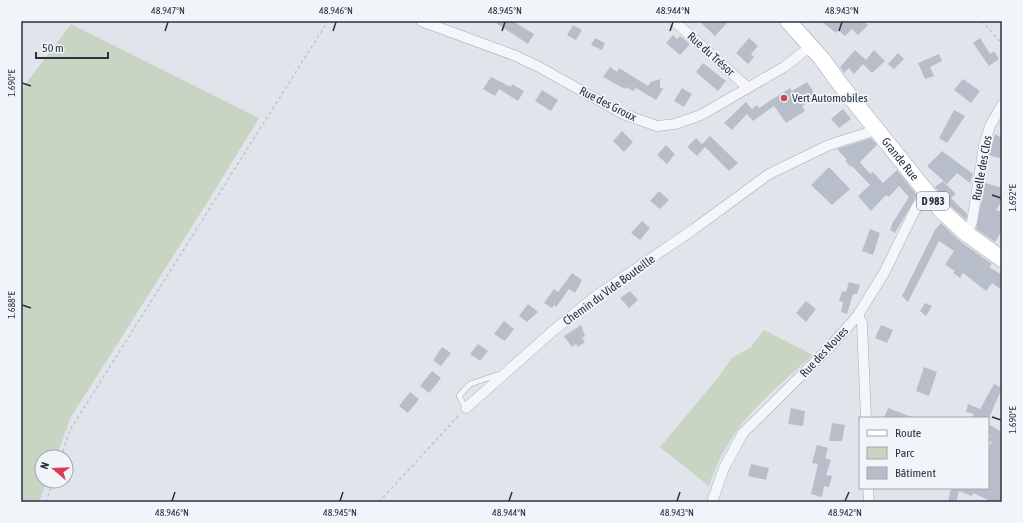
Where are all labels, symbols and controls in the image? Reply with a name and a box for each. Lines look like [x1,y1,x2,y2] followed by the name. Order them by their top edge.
[151,5,185,16] text: 48.947°N
[319,5,353,16] text: 48.946°N
[488,5,522,16] text: 48.945°N
[656,5,690,16] text: 48.944°N
[825,5,859,16] text: 48.943°N
[684,29,738,79] street label: Rue du Trésor
[36,34,108,60] scale bar
[42,41,64,55] text: 50 m
[6,68,17,97] text: 1.690°E
[577,84,639,124] street label: Rue des Groux
[792,91,868,105] place label: Vert Automobiles
[779,93,789,103] marker: Vert Automobiles
[969,134,995,202] street label: Ruelle des Clos
[879,135,922,183] street label: Grande Rue
[1007,183,1018,212] text: 1.692°E
[917,192,949,210] road number: D 983
[560,252,658,328] street label: Chemin du Vide Bouteille
[6,290,17,319] text: 1.688°E
[797,324,851,380] street label: Rue des Noues
[1007,405,1018,434] text: 1.690°E
[859,417,989,489] legend
[895,426,921,440] text: Route
[895,446,915,460] text: Parc
[34,449,74,489] north arrow
[38,461,51,471] text: N
[895,466,936,480] text: Bâtiment
[155,507,189,518] text: 48.946°N
[323,507,357,518] text: 48.945°N
[492,507,526,518] text: 48.944°N
[660,507,694,518] text: 48.943°N
[828,507,862,518] text: 48.942°N

